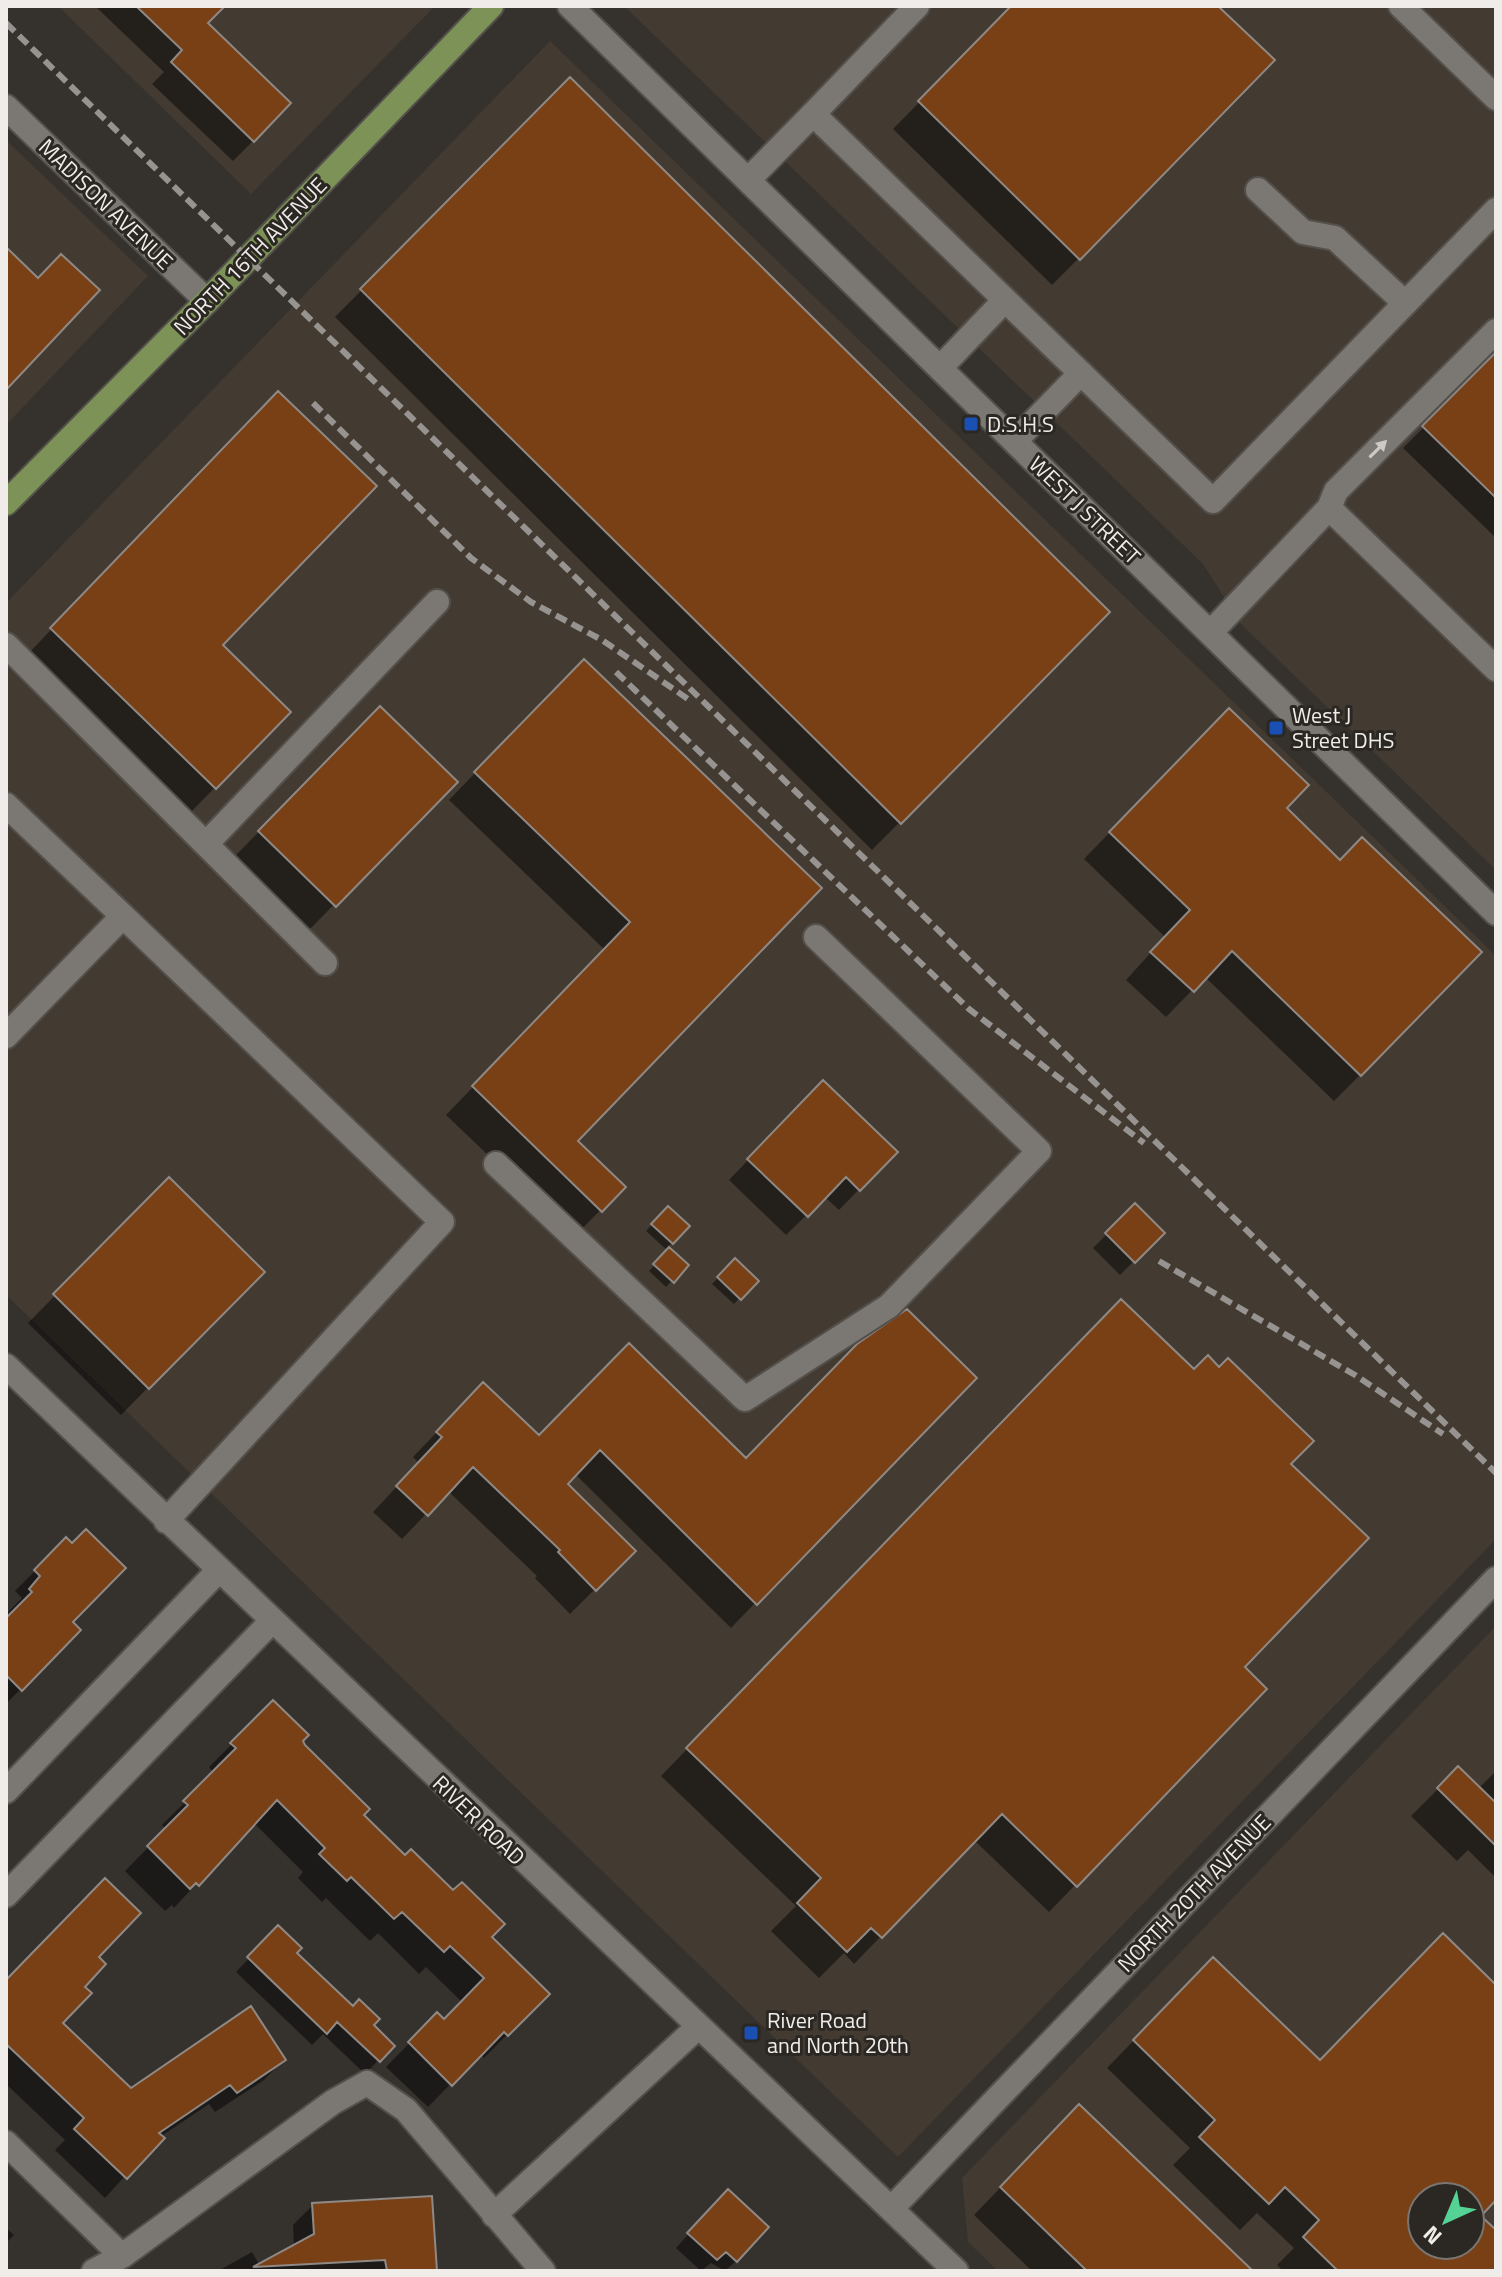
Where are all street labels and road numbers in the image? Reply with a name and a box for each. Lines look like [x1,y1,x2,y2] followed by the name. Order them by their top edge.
[31,131,181,277] street label: MADISON AVENUE
[165,169,335,343] street label: NORTH 16TH AVENUE
[1021,448,1149,573] street label: WEST J STREET
[425,1767,533,1873] street label: RIVER ROAD
[1109,1806,1279,1980] street label: NORTH 20TH AVENUE

